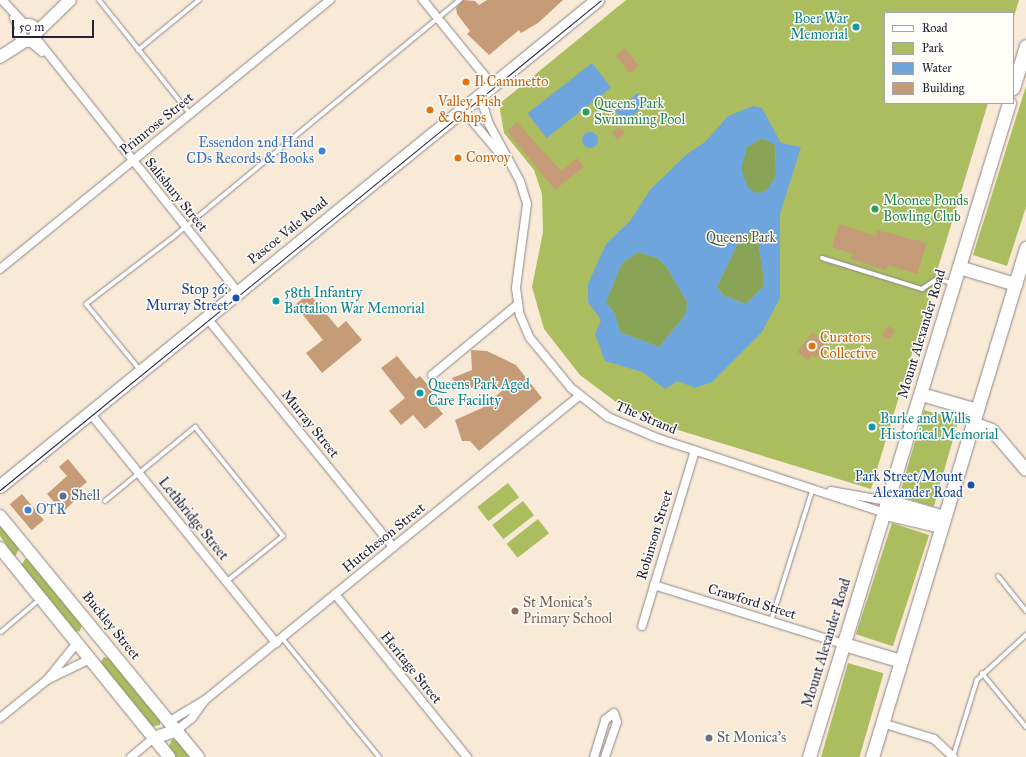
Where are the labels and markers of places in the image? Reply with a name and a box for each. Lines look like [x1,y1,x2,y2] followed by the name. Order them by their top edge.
[790,11,848,44] place label: Boer War Memorial
[851,22,861,32] marker: Boer War Memorial
[474,74,548,90] place label: Il Caminetto
[461,77,471,87] marker: Il Caminetto
[438,94,501,126] place label: Valley Fish & Chips
[594,96,685,128] place label: Queens Park Swimming Pool
[425,105,435,115] marker: Valley Fish & Chips
[581,107,591,117] marker: Queens Park Swimming Pool
[186,135,314,168] place label: Essendon 2nd Hand CDs Records & Books
[317,146,327,156] marker: Essendon 2nd Hand CDs Records & Books
[466,150,510,166] place label: Convoy
[453,153,463,163] marker: Convoy
[883,193,968,226] place label: Moonee Ponds Bowling Club
[870,204,880,214] marker: Moonee Ponds Bowling Club
[146,282,228,314] place label: Stop 36: Murray Street
[284,285,425,318] place label: 58th Infantry Battalion War Memorial
[231,293,241,303] marker: Stop 36: Murray Street
[271,296,281,306] marker: 58th Infantry Battalion War Memorial
[820,330,877,362] place label: Curators Collective
[807,341,817,351] marker: Curators Collective
[428,377,530,410] place label: Queens Park Aged Care Facility
[415,388,425,398] marker: Queens Park Aged Care Facility
[880,411,999,444] place label: Burke and Wills Historical Memorial
[867,422,877,432] marker: Burke and Wills Historical Memorial
[855,469,963,502] place label: Park Street/Mount Alexander Road
[966,480,976,490] marker: Park Street/Mount Alexander Road
[71,488,100,504] place label: Shell
[58,491,68,501] marker: Shell
[36,502,66,518] place label: OTR
[23,505,33,515] marker: OTR
[523,595,612,628] place label: St Monica's Primary School
[510,606,520,616] marker: St Monica's Primary School
[717,730,786,746] place label: St Monica's
[704,733,714,743] marker: St Monica's

